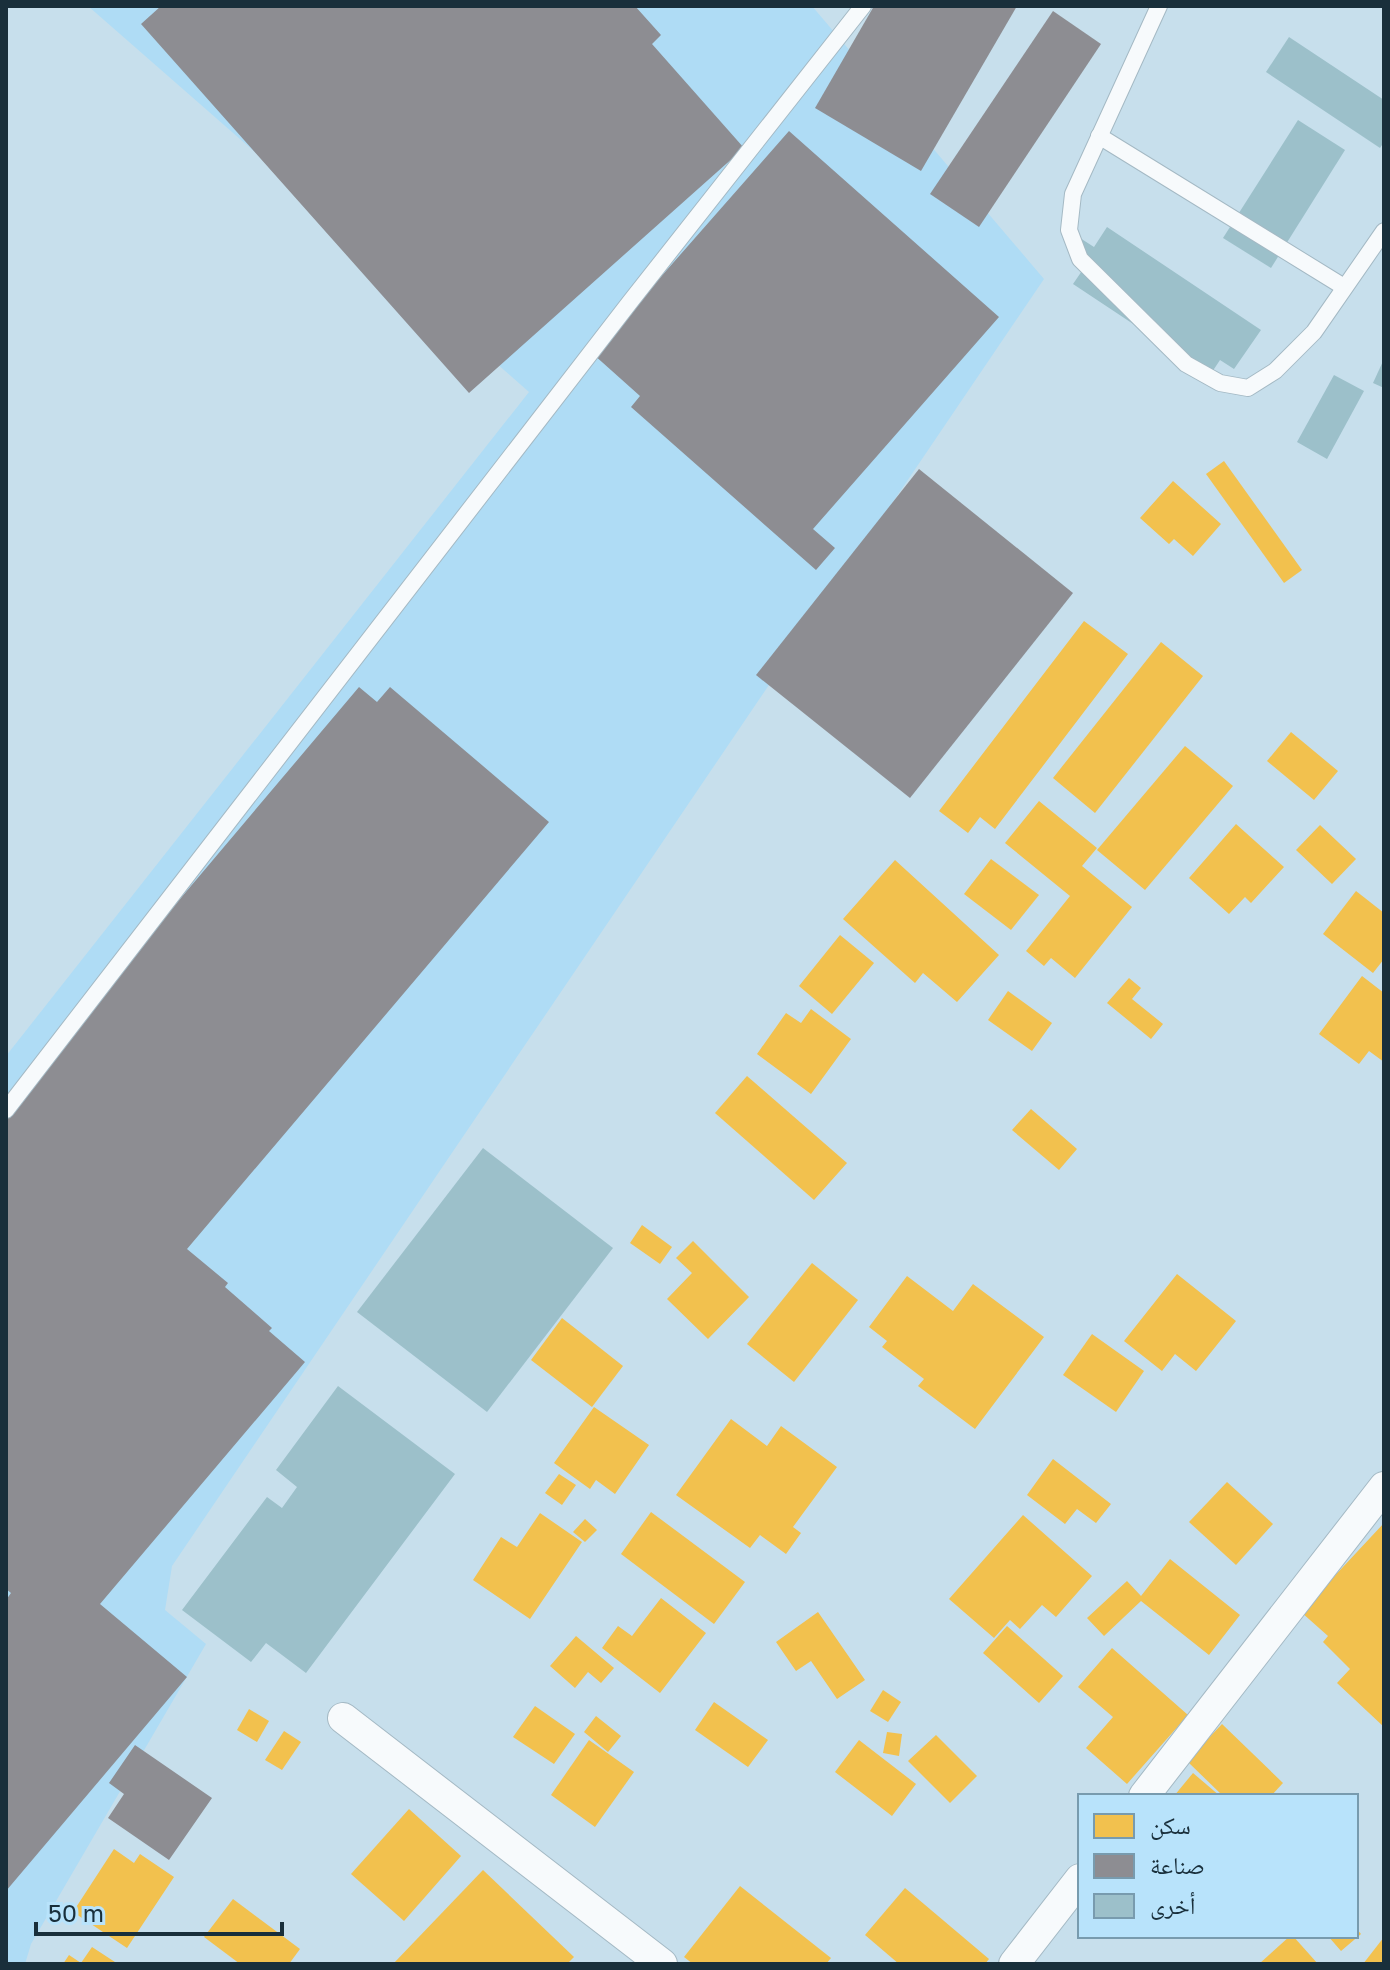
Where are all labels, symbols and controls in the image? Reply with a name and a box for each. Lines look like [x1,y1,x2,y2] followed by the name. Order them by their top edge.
[1078,1794,1358,1938] legend
[1150,1810,1191,1840] text: سكن
[1150,1850,1205,1879] text: صناعة
[36,1886,282,1936] scale bar
[1150,1890,1196,1920] text: أخرى
[48,1898,104,1927] text: 50 m

